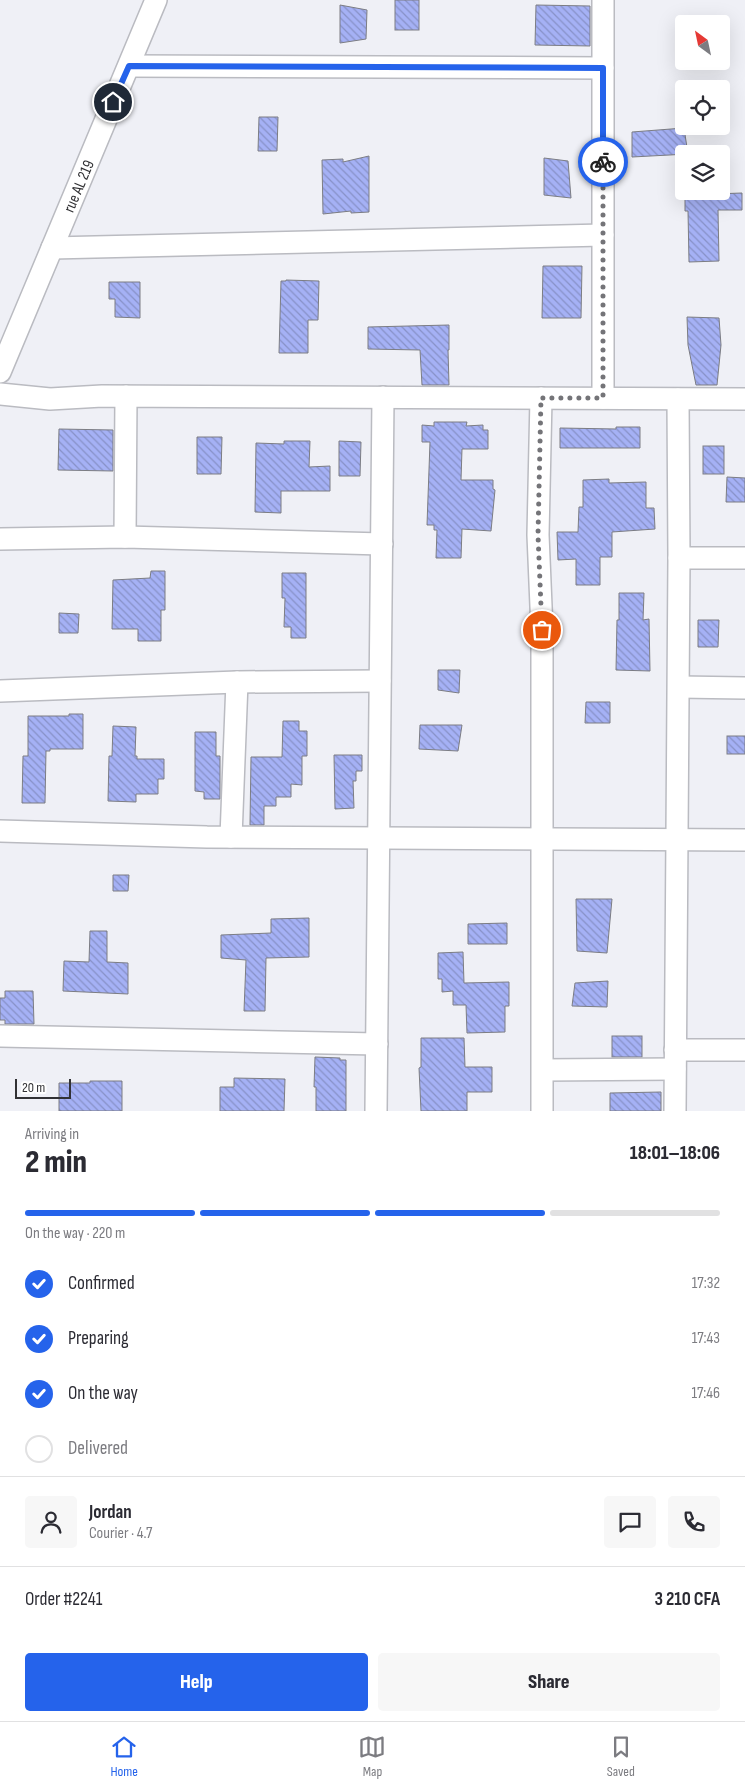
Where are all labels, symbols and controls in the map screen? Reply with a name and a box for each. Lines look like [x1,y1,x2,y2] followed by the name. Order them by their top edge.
[675,15,730,70] north arrow
[675,15,730,200] map controls
[675,80,730,135] button: locate
[92,81,134,123] pin
[99,88,127,116] icon: home
[578,137,628,187] courier
[675,145,730,200] button: layers
[589,148,617,176] icon: bike
[60,158,99,216] street label: rue AL 219
[521,609,563,651] pin
[528,616,556,644] icon: bag
[15,1076,71,1099] scale bar
[22,1079,45,1096] text: 20 m
[25,1125,79,1144] text: Arriving in
[630,1142,720,1165] text: 18:01–18:06
[25,1143,87,1182] text: 2 min
[25,1224,125,1243] text: On the way · 220 m
[25,1270,53,1298] icon: check
[68,1272,135,1295] text: Confirmed
[692,1274,720,1293] text: 17:32
[25,1325,53,1353] icon: check
[68,1327,129,1350] text: Preparing
[692,1329,720,1348] text: 17:43
[25,1380,53,1408] icon: check
[68,1382,138,1405] text: On the way
[691,1384,720,1403] text: 17:46
[68,1437,128,1460] text: Delivered
[25,1496,77,1548] button: person
[604,1496,656,1548] button: chat
[668,1496,720,1548] button: phone
[89,1501,132,1524] text: Jordan
[89,1524,152,1543] text: Courier · 4.7
[25,1588,102,1611] text: Order #2241
[655,1588,720,1611] text: 3 210 CFA
[25,1653,368,1711] button: Help
[378,1653,720,1711] button: Share
[110,1733,138,1780] tab: Home
[358,1733,386,1780] tab: Map
[607,1733,635,1780] tab: Saved

